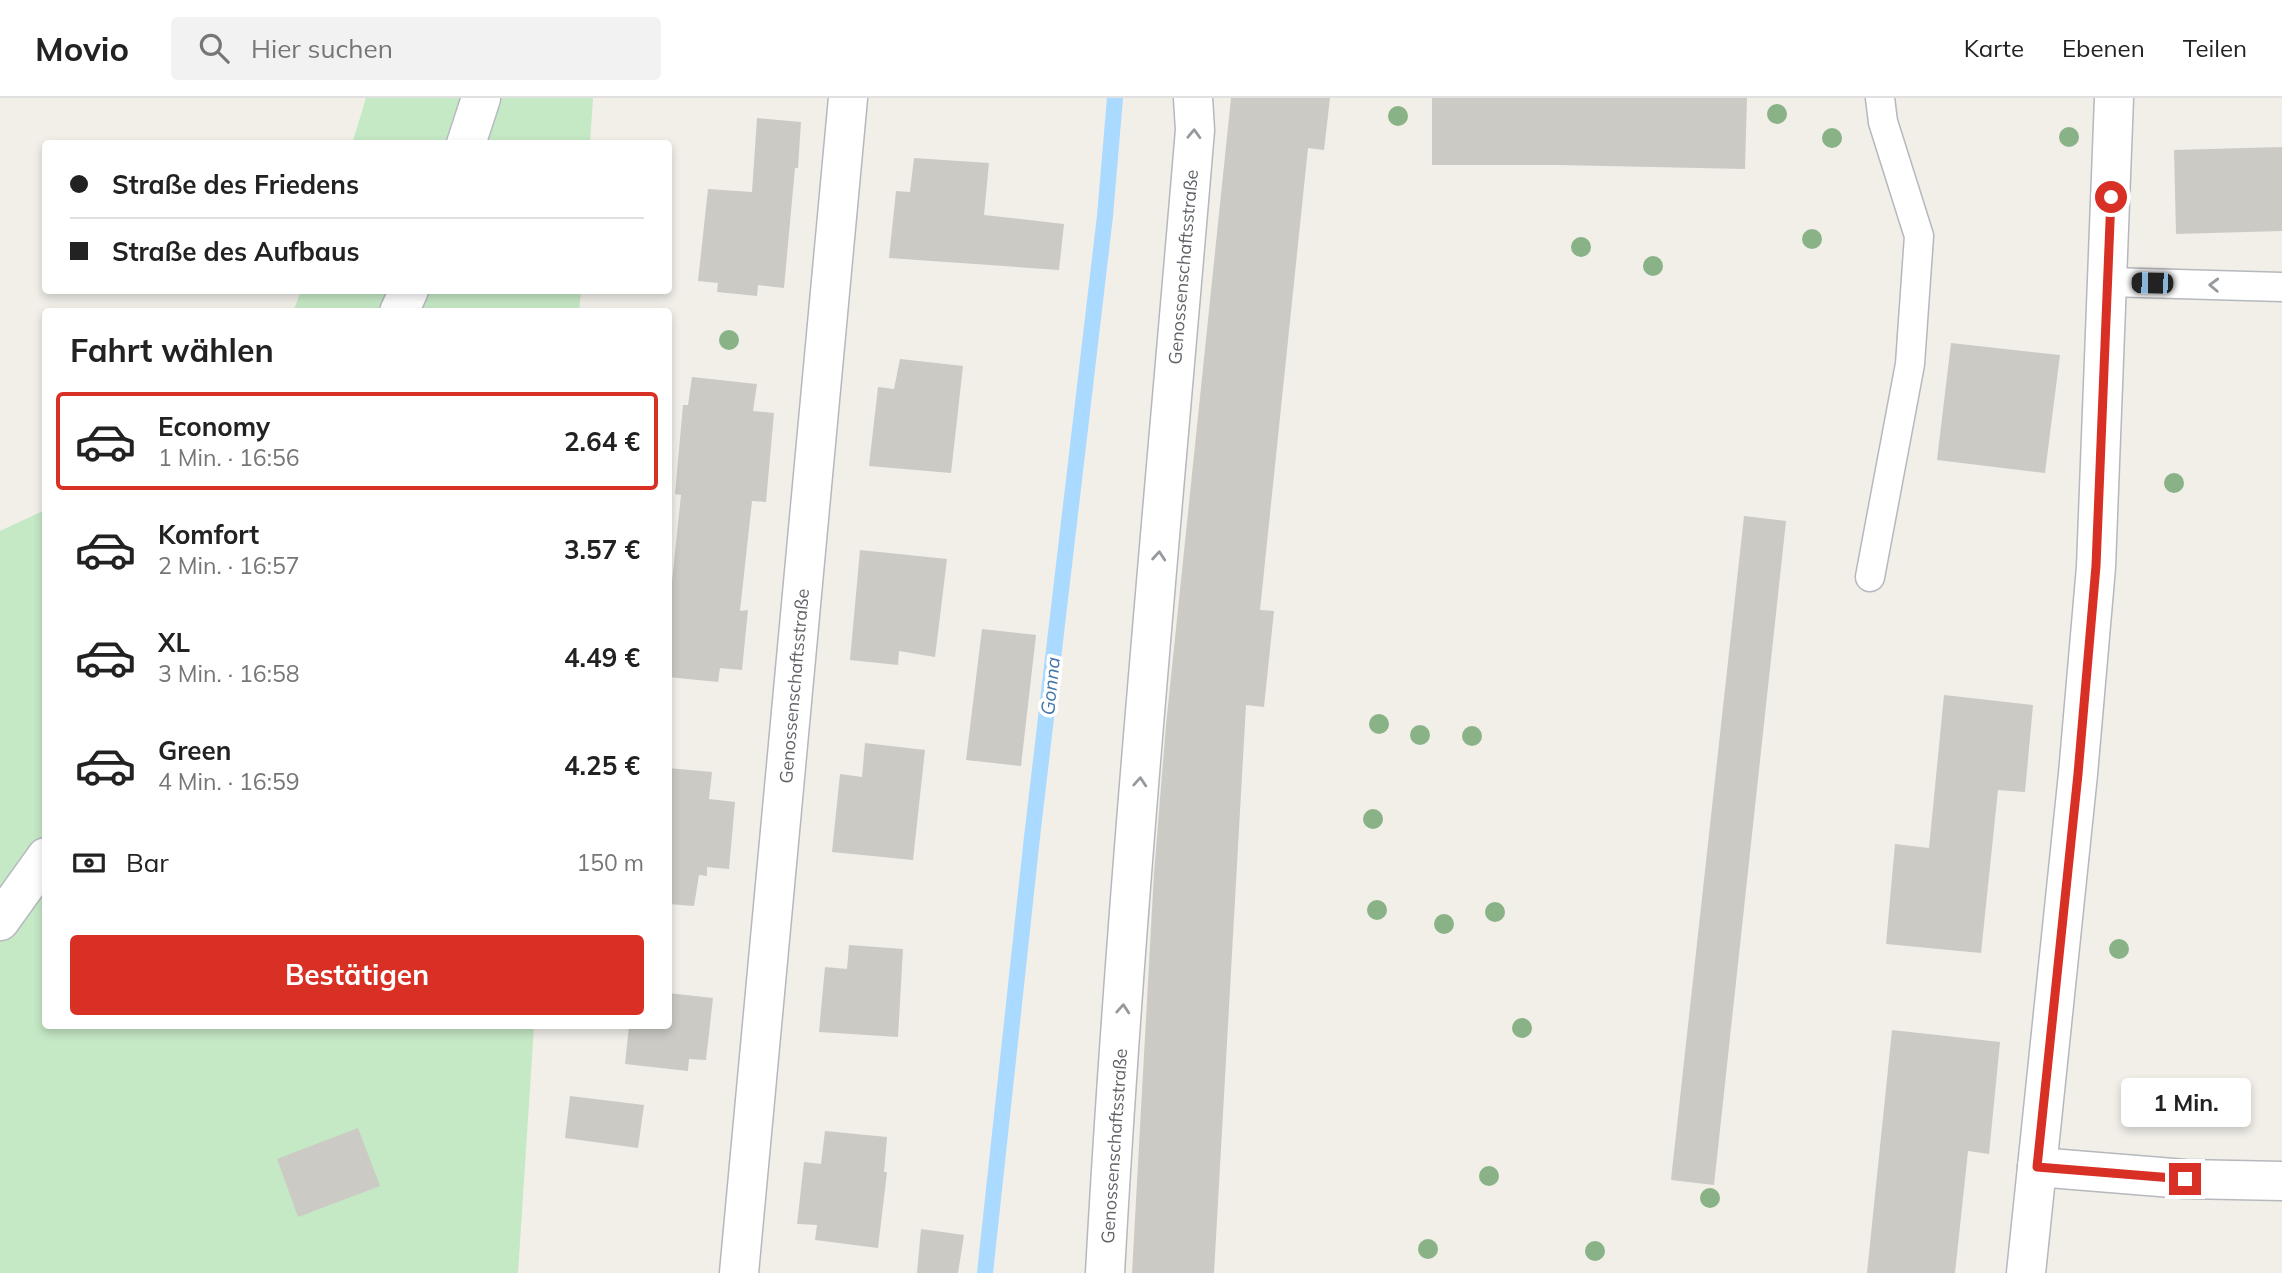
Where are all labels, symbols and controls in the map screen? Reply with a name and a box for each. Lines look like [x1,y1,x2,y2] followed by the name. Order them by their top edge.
[171,17,661,80] search box
[35,28,129,69] text: Movio
[195,29,233,67] icon: search
[251,32,393,65] text: Hier suchen
[1964,33,2024,63] text: Karte
[2062,33,2145,63] text: Ebenen
[2183,33,2247,63] text: Teilen
[1186,128,1201,139] one-way arrow
[112,168,359,201] text: Straße des Friedens
[1163,169,1203,365] street label: Genossenschaftsstraße
[2095,181,2127,213] route start
[112,235,359,268] text: Straße des Aufbaus
[2131,272,2174,294] car
[2208,277,2219,292] one-way arrow
[70,330,274,370] text: Fahrt wählen
[74,410,137,473] icon: car
[158,410,270,443] text: Economy
[564,425,640,458] text: 2.64 €
[158,443,300,472] text: 1 Min. · 16:56
[74,518,137,581] icon: car
[158,518,259,551] text: Komfort
[564,533,640,566] text: 3.57 €
[1151,550,1166,561] one-way arrow
[158,551,300,580] text: 2 Min. · 16:57
[774,588,814,784] street label: Genossenschaftsstraße
[74,626,137,689] icon: car
[158,626,190,659] text: XL
[564,641,640,674] text: 4.49 €
[1035,656,1065,716] water label: Gonna
[158,659,300,688] text: 3 Min. · 16:58
[74,734,137,797] icon: car
[158,734,231,767] text: Green
[564,749,640,782] text: 4.25 €
[158,767,300,796] text: 4 Min. · 16:59
[1132,777,1147,788] one-way arrow
[70,844,108,882] icon: cash
[126,846,169,879] text: Bar
[576,848,644,877] text: 150 m
[70,935,644,1015] button: Bestätigen
[1115,1004,1130,1015] one-way arrow
[1096,1048,1132,1244] street label: Genossenschaftsstraße
[2120,1077,2250,1126] callout: 1 Min.
[2153,1088,2219,1117] text: 1 Min.
[2169,1163,2201,1195] route end

